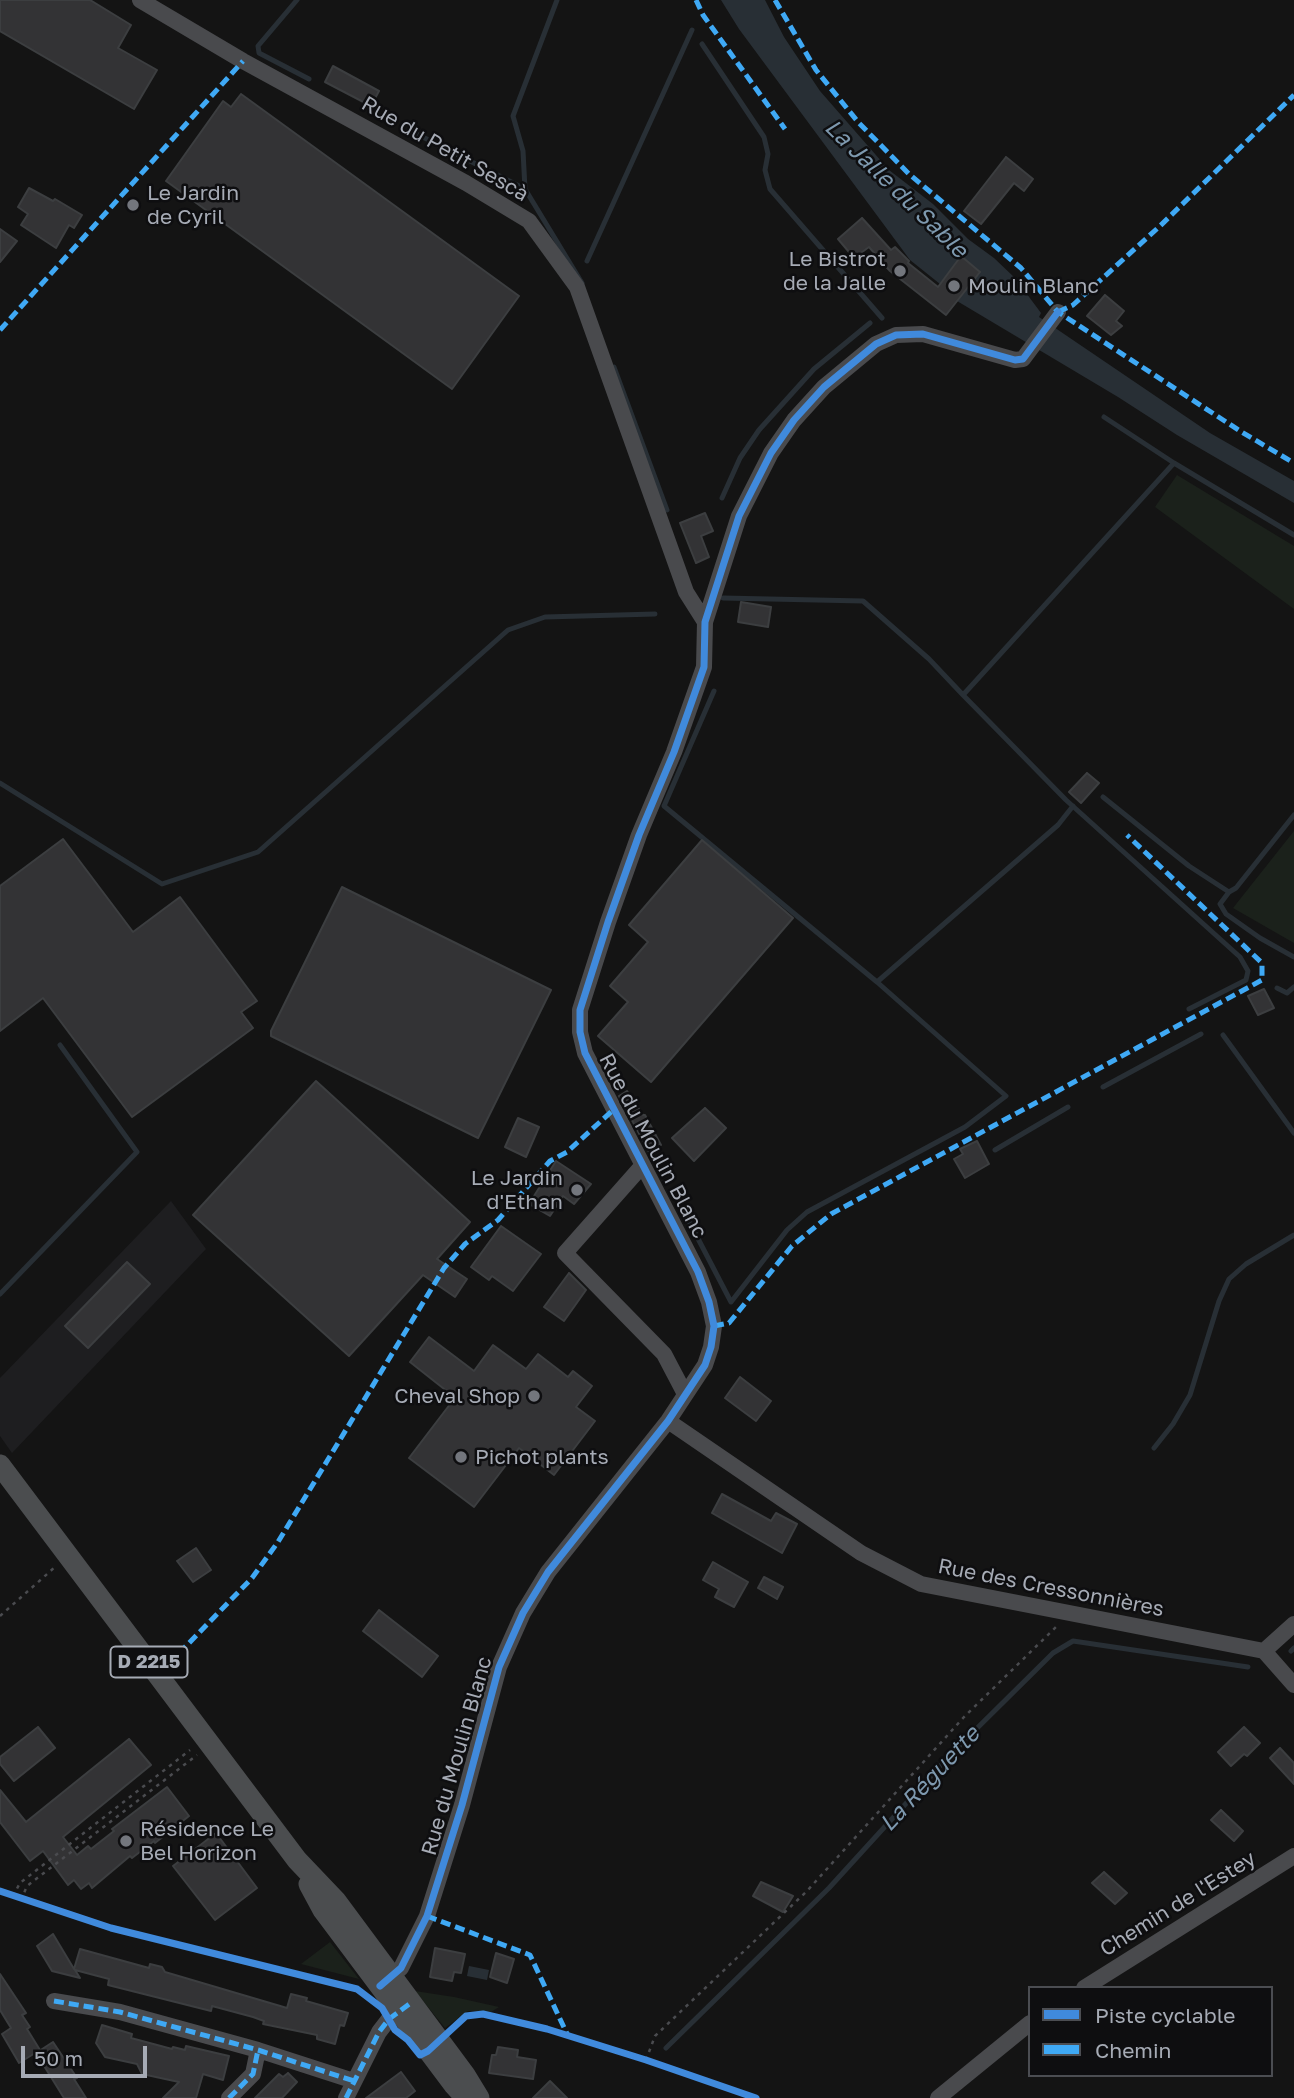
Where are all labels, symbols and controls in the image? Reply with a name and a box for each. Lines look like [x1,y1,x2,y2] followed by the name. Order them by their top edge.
[357,91,533,207] street label: Rue du Petit Sescà
[819,114,973,264] water label: La Jalle du Sable
[147,180,239,230] place label: Le Jardin de Cyril
[125,197,141,213] marker: Le Jardin de Cyril
[783,246,886,296] place label: Le Bistrot de la Jalle
[892,263,908,279] marker: Le Bistrot de la Jalle
[968,273,1099,299] place label: Moulin Blanc
[946,278,962,294] marker: Moulin Blanc
[594,1049,712,1243] street label: Rue du Moulin Blanc
[471,1165,563,1215] place label: Le Jardin d'Ethan
[569,1182,585,1198] marker: Le Jardin d'Ethan
[394,1383,520,1409] place label: Cheval Shop
[526,1388,542,1404] marker: Cheval Shop
[475,1444,609,1470] place label: Pichot plants
[453,1449,469,1465] marker: Pichot plants
[936,1554,1166,1622] street label: Rue des Cressonnières
[110,1646,188,1678] road number: D 2215
[417,1654,497,1858] street label: Rue du Moulin Blanc
[874,1721,986,1837] water label: La Réguette
[140,1816,274,1866] place label: Résidence Le Bel Horizon
[118,1833,134,1849] marker: Résidence Le Bel Horizon
[1096,1846,1260,1962] street label: Chemin de l'Estey
[1028,1986,1273,2077] legend
[1095,2002,1235,2028] text: Piste cyclable
[24,2032,150,2076] scale bar
[1095,2037,1172,2063] text: Chemin
[34,2045,83,2071] text: 50 m

